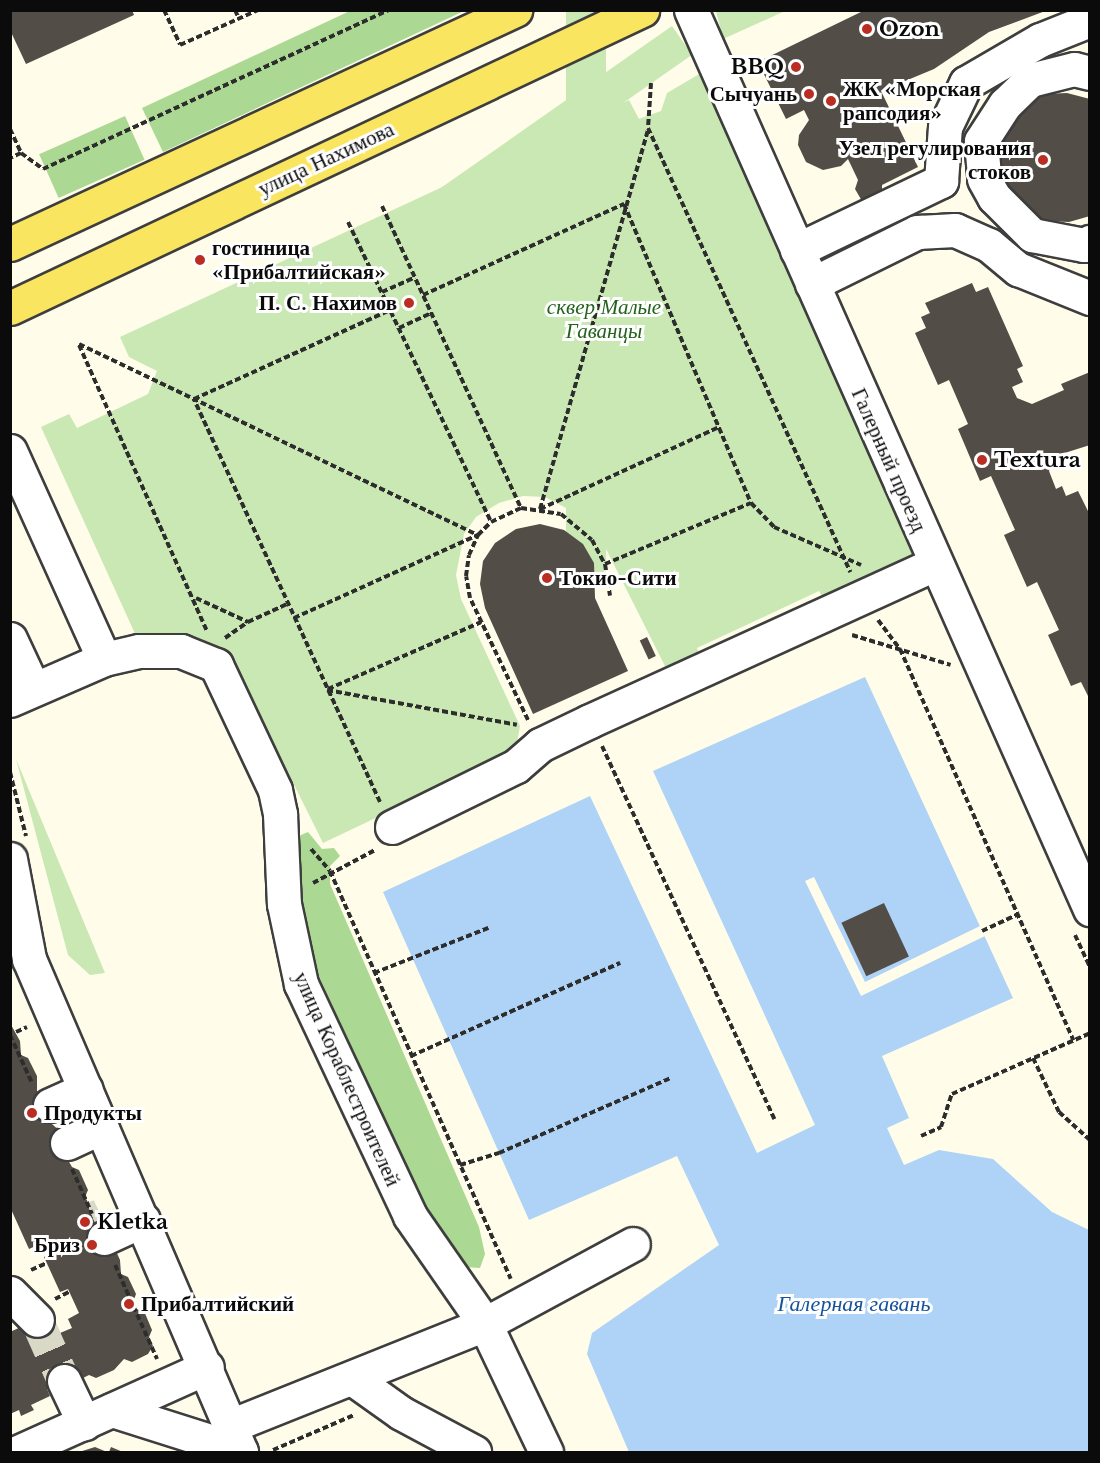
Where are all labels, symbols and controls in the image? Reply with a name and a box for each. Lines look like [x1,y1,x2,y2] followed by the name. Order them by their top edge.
[879,16,940,42] place label: Ozon
[860,22,874,36] marker: Ozon
[731,54,784,80] place label: BBQ
[789,60,803,74] marker: BBQ
[843,76,981,126] place label: ЖК «Морская рапсодия»
[710,81,797,107] place label: Сычуань
[802,87,816,101] marker: Сычуань
[824,94,838,108] marker: ЖК «Морская рапсодия»
[254,117,398,201] street label: улица Нахимова
[839,135,1031,185] place label: Узел регулирования стоков
[1036,153,1050,167] marker: Узел регулирования стоков
[212,235,386,285] place label: гостиница «Прибалтийская»
[193,253,207,267] marker: гостиница «Прибалтийская»
[259,290,397,316] place label: П. С. Нахимов
[547,294,661,344] park label: сквер Малые Гаванцы
[402,296,416,310] marker: П. С. Нахимов
[846,384,932,536] street label: Галерный проезд
[994,447,1081,473] place label: Textura
[975,453,989,467] marker: Textura
[559,565,677,591] place label: Токио-Сити
[540,571,554,585] marker: Токио-Сити
[288,968,406,1190] street label: улица Кораблестроителей
[44,1100,142,1126] place label: Продукты
[25,1106,39,1120] marker: Продукты
[97,1209,168,1235] place label: Kletka
[78,1215,92,1229] marker: Kletka
[34,1232,80,1258] place label: Бриз
[85,1238,99,1252] marker: Бриз
[141,1291,294,1317] place label: Прибалтийский
[778,1291,930,1317] water label: Галерная гавань
[122,1297,136,1311] marker: Прибалтийский

